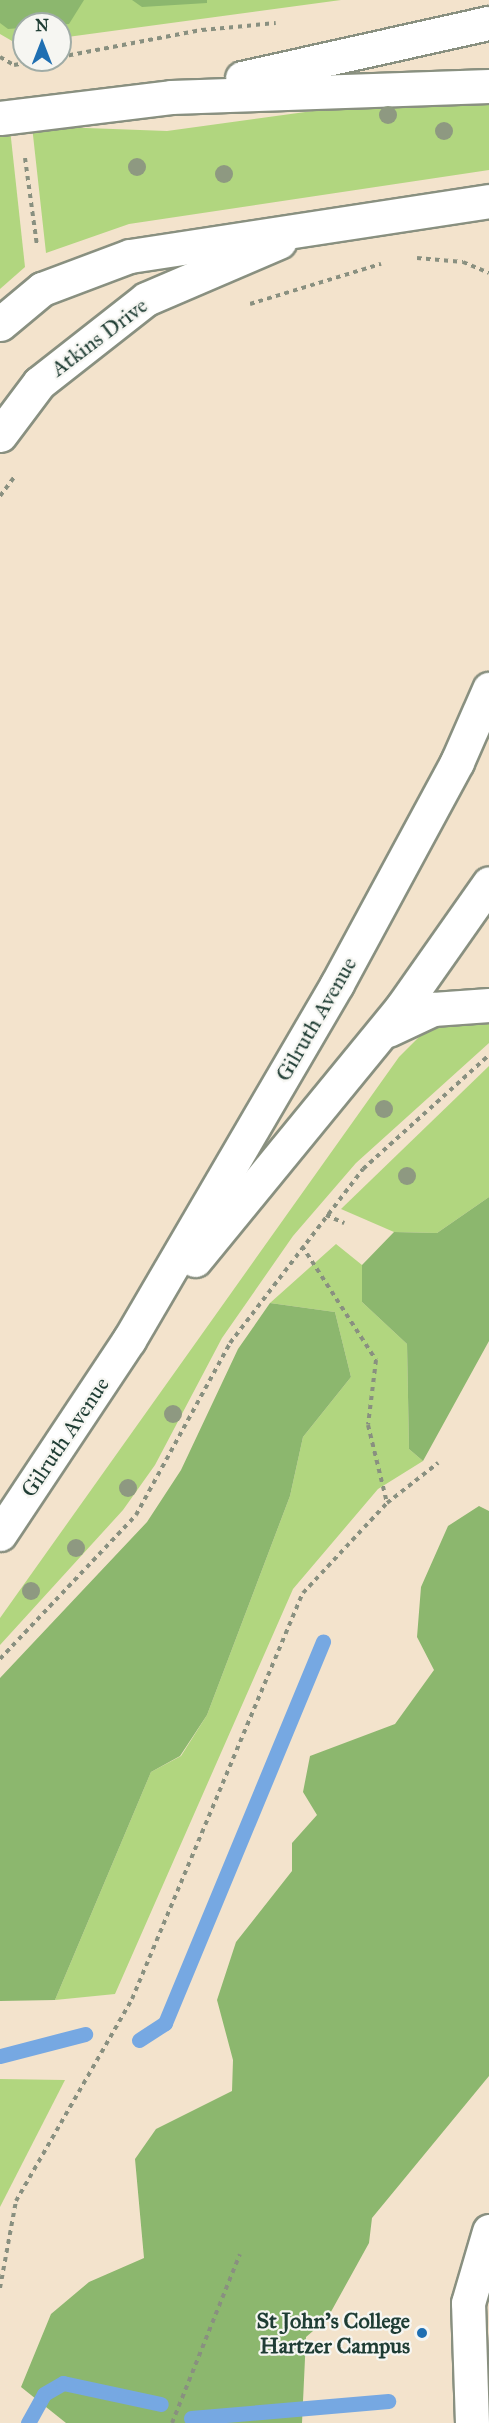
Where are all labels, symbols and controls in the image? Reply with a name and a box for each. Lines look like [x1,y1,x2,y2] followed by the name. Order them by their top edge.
[12,12,72,72] north arrow
[35,16,49,35] text: N
[45,292,153,382] street label: Atkins Drive
[270,952,362,1086] street label: Gilruth Avenue
[15,1372,115,1502] street label: Gilruth Avenue
[256,2307,410,2358] place label: St John's College Hartzer Campus
[415,2326,429,2340] marker: St John's College Hartzer Campus

